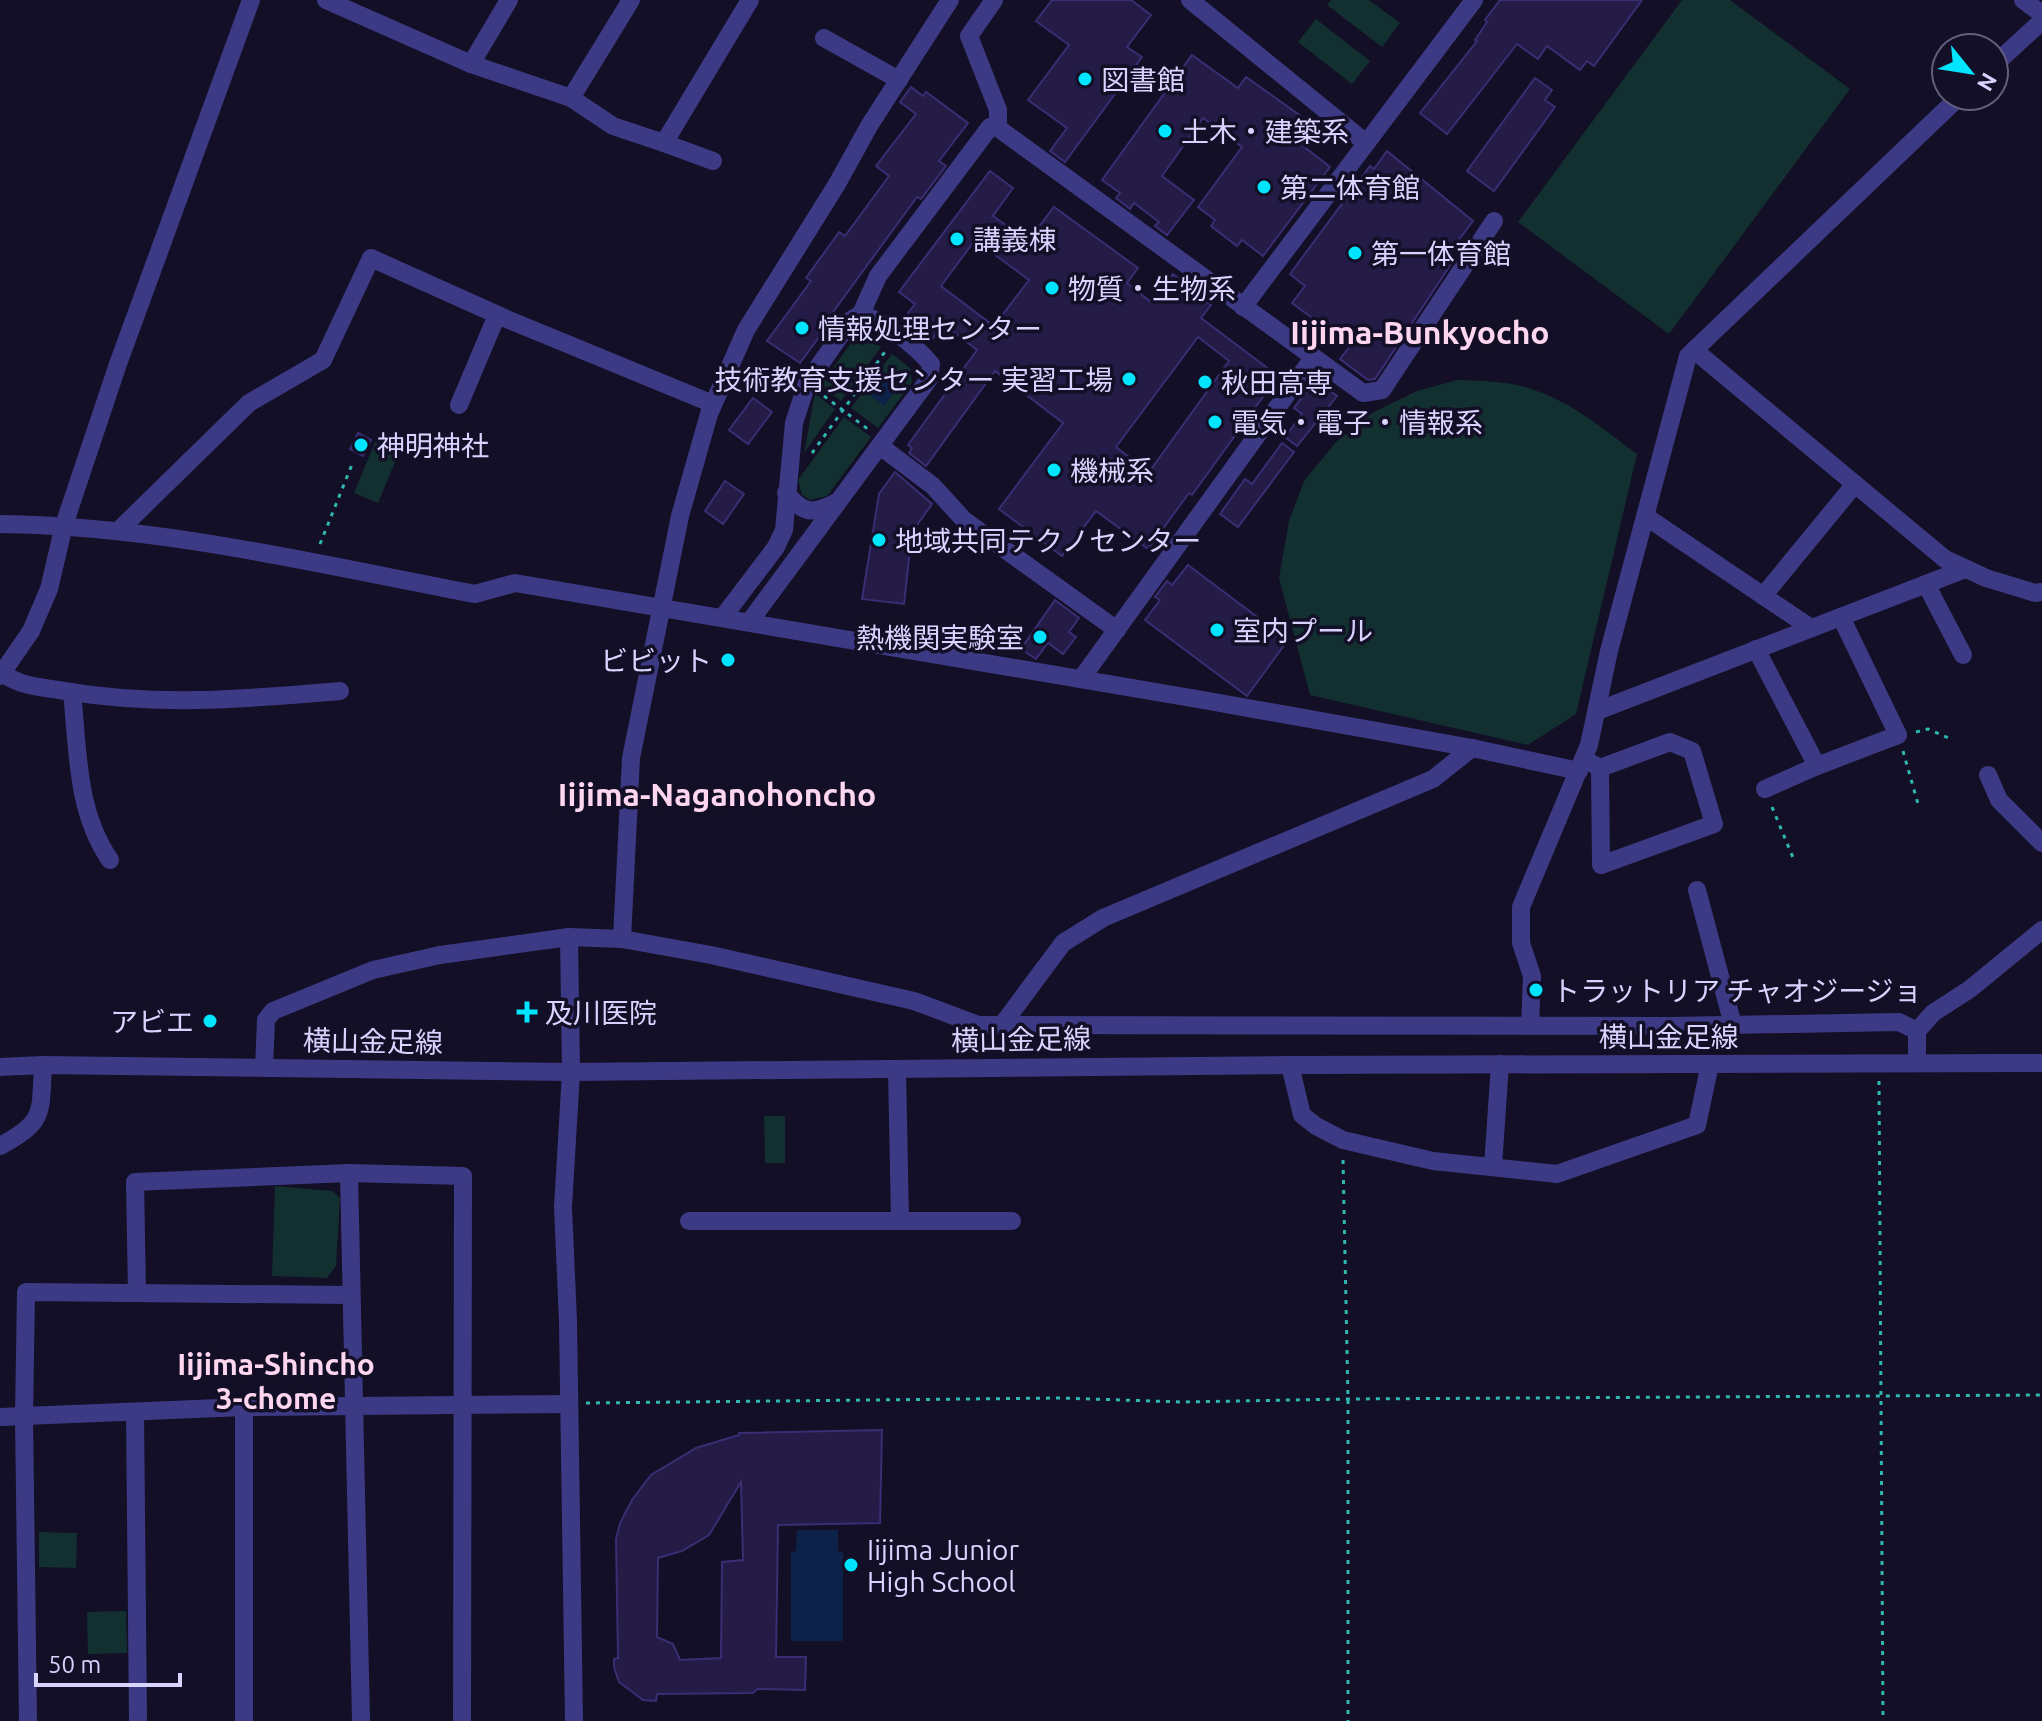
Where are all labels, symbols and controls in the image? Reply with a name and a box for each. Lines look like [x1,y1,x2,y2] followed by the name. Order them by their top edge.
[1930,32,2010,112] north arrow
[1101,64,1185,95] place label: 図書館
[1973,69,2003,96] text: N
[1076,70,1094,88] marker: 図書館
[1181,116,1349,147] place label: 土木・建築系
[1156,122,1174,140] marker: 土木・建築系
[1280,172,1420,203] place label: 第二体育館
[1255,178,1273,196] marker: 第二体育館
[973,224,1057,255] place label: 講義棟
[948,230,966,248] marker: 講義棟
[1371,238,1511,269] place label: 第一体育館
[1346,244,1364,262] marker: 第一体育館
[1068,273,1236,304] place label: 物質・生物系
[1043,279,1061,297] marker: 物質・生物系
[818,313,1042,344] place label: 情報処理センター
[1290,314,1550,350] district label: Iijima-Bunkyocho
[793,319,811,337] marker: 情報処理センター
[715,364,1113,395] place label: 技術教育支援センター 実習工場
[1221,367,1333,398] place label: 秋田高専
[1120,370,1138,388] marker: 技術教育支援センター 実習工場
[1196,373,1214,391] marker: 秋田高専
[1231,407,1483,438] place label: 電気・電子・情報系
[1206,413,1224,431] marker: 電気・電子・情報系
[377,430,489,461] place label: 神明神社
[352,436,370,454] marker: 神明神社
[1070,455,1154,486] place label: 機械系
[1045,461,1063,479] marker: 機械系
[895,525,1201,556] place label: 地域共同テクノセンター
[870,531,888,549] marker: 地域共同テクノセンター
[1233,615,1373,646] place label: 室内プール
[1208,621,1226,639] marker: 室内プール
[856,622,1024,653] place label: 熱機関実験室
[1031,628,1049,646] marker: 熱機関実験室
[600,645,712,676] place label: ビビット
[719,651,737,669] marker: ビビット
[558,776,876,812] district label: Iijima-Naganohoncho
[1552,975,1922,1006] place label: トラットリア チャオジージョ
[1527,981,1545,999] marker: トラットリア チャオジージョ
[545,997,657,1028] place label: 及川医院
[516,1001,538,1023] marker: 及川医院
[110,1006,194,1037] place label: アビエ
[201,1012,219,1030] marker: アビエ
[1599,1021,1739,1052] street label: 横山金足線
[951,1022,1091,1056] street label: 横山金足線
[303,1024,443,1058] street label: 横山金足線
[177,1347,375,1415] district label: Iijima-Shincho 3-chome
[867,1534,1019,1597] place label: Iijima Junior High School
[842,1556,860,1574] marker: Iijima Junior High School
[36,1637,180,1687] scale bar
[48,1651,101,1678] text: 50 m

